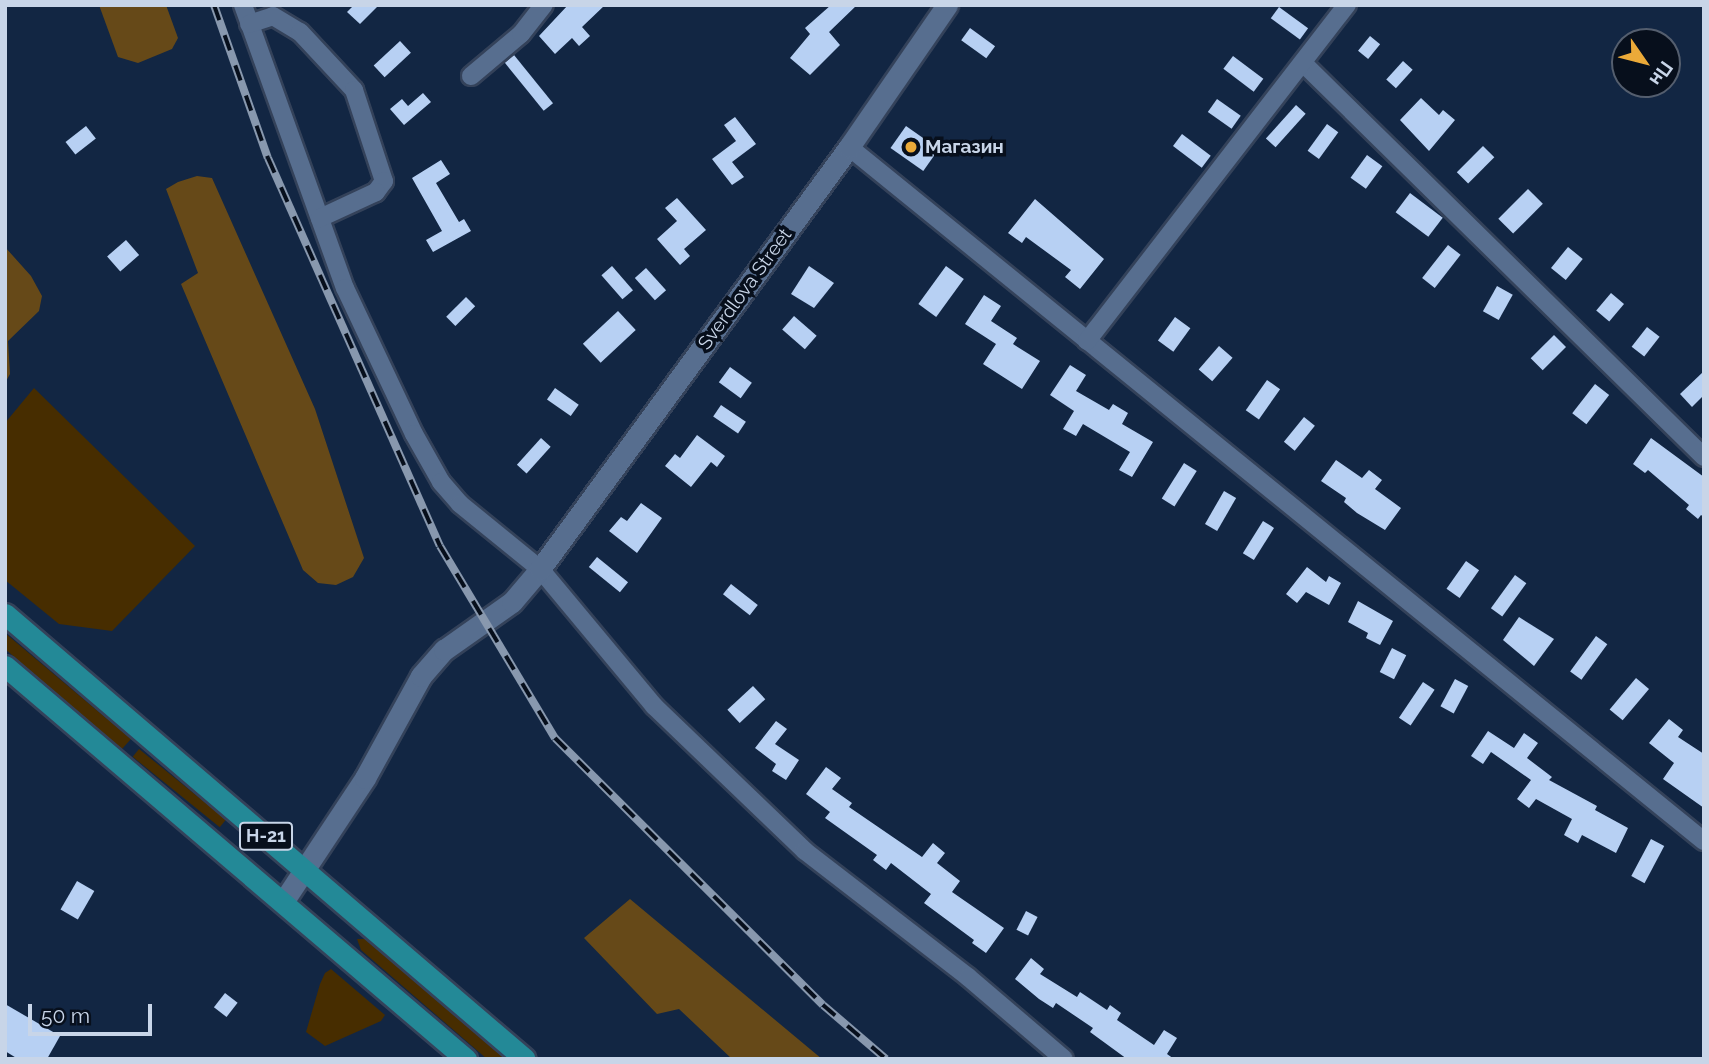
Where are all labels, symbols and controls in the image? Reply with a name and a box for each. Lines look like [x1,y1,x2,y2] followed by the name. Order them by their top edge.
[1611,28,1681,98] north arrow
[1645,57,1678,91] text: Пн
[925,136,1004,158] place label: Mагазин
[903,139,919,155] marker: Mагазин
[693,224,797,354] street label: Sverdlova Street
[238,822,294,850] road number: Н-21
[32,990,156,1034] scale bar
[41,1003,90,1028] text: 50 m

